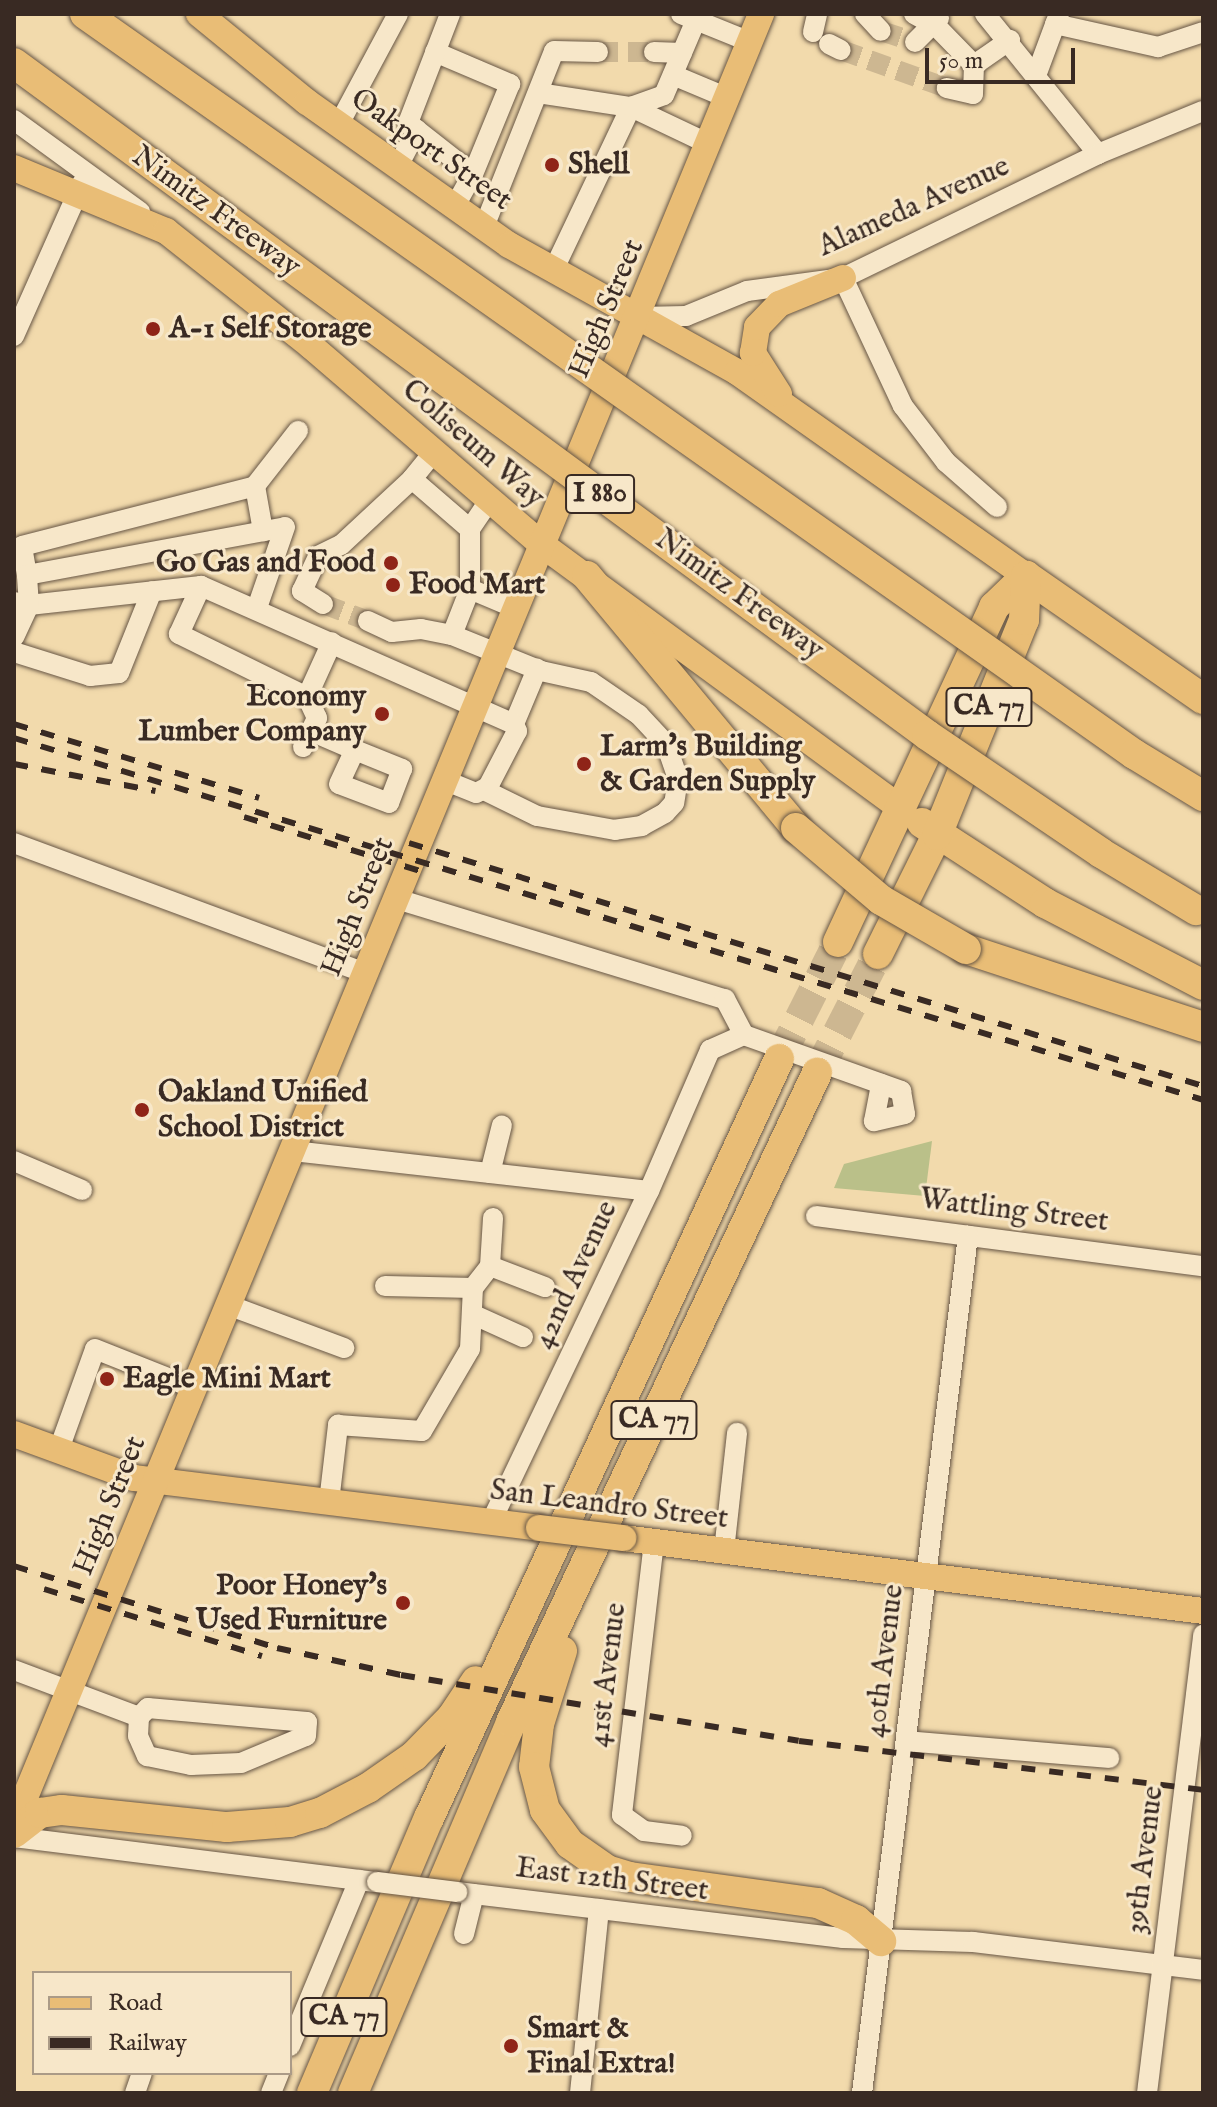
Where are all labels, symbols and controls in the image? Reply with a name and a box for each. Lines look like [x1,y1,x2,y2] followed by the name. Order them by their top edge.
[929,32,1079,82] scale bar
[939,46,983,77] text: 50 m
[343,81,519,219] street label: Oakport Street
[125,139,307,285] street label: Nimitz Freeway
[568,147,629,183] place label: Shell
[813,149,1015,265] street label: Alameda Avenue
[543,156,561,174] marker: Shell
[562,234,652,384] street label: High Street
[169,311,371,347] place label: A-1 Self Storage
[144,320,162,338] marker: A-1 Self Storage
[394,372,552,516] street label: Coliseum Way
[564,470,636,518] road number: I 880
[648,522,830,668] street label: Nimitz Freeway
[156,545,375,581] place label: Go Gas and Food
[382,554,400,572] marker: Go Gas and Food
[409,567,545,603] place label: Food Mart
[384,576,402,594] marker: Food Mart
[138,679,366,750] place label: Economy Lumber Company
[945,683,1033,731] road number: CA 77
[373,705,391,723] marker: Economy Lumber Company
[600,729,815,800] place label: Larm's Building & Garden Supply
[575,755,593,773] marker: Larm's Building & Garden Supply
[314,832,402,982] street label: High Street
[158,1075,367,1146] place label: Oakland Unified School District
[133,1101,151,1119] marker: Oakland Unified School District
[918,1182,1110,1240] street label: Wattling Street
[526,1195,626,1355] street label: 42nd Avenue
[123,1361,331,1397] place label: Eagle Mini Mart
[98,1370,116,1388] marker: Eagle Mini Mart
[610,1396,698,1444] road number: CA 77
[66,1431,154,1581] street label: High Street
[488,1473,730,1537] street label: San Leandro Street
[195,1568,387,1638] place label: Poor Honey's Used Furniture
[858,1582,912,1740] street label: 40th Avenue
[394,1594,412,1612] marker: Poor Honey's Used Furniture
[581,1601,635,1749] street label: 41st Avenue
[1118,1784,1172,1936] street label: 39th Avenue
[514,1850,710,1910] street label: East 12th Street
[32,1971,292,2075] legend
[108,1988,162,2019] text: Road
[300,1993,388,2041] road number: CA 77
[527,2011,676,2082] place label: Smart & Final Extra!
[108,2028,187,2059] text: Railway
[502,2037,520,2055] marker: Smart & Final Extra!

